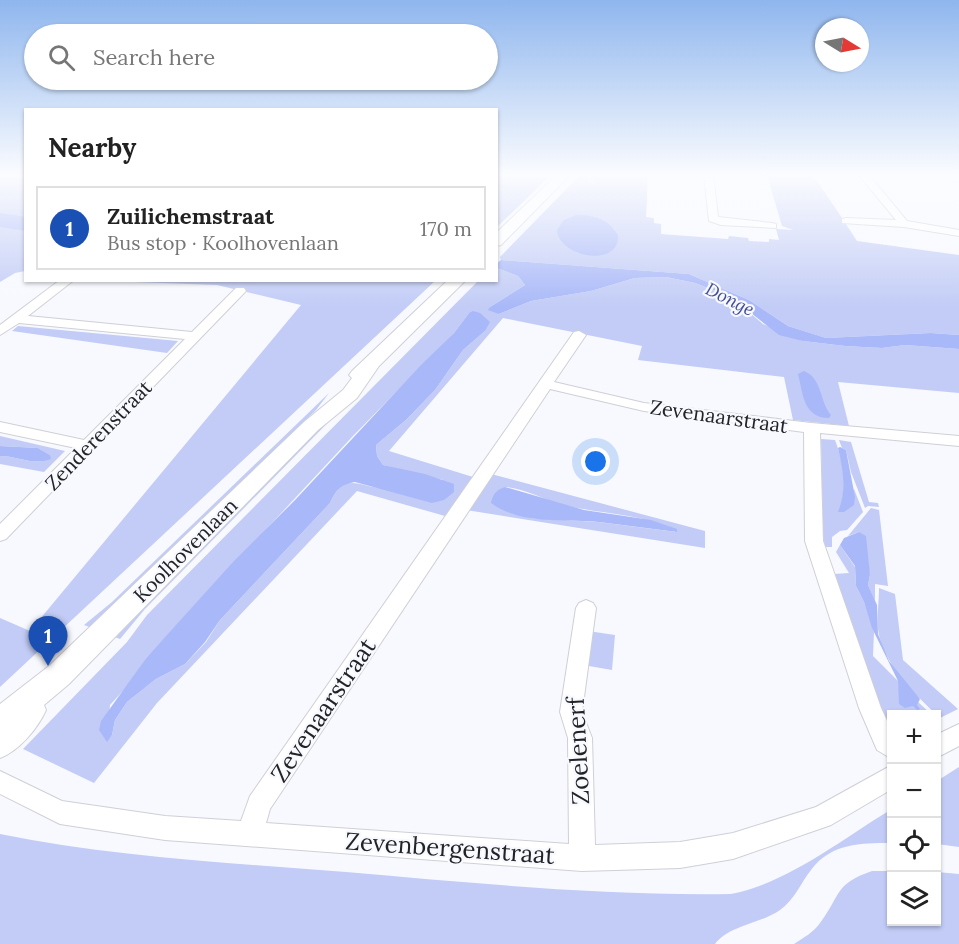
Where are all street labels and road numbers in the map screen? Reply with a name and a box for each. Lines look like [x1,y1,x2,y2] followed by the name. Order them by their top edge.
[39,375,157,495] street label: Zenderenstraat
[648,394,790,438] street label: Zevenaarstraat
[128,493,242,607] street label: Koolhovenlaan
[264,632,383,788] street label: Zevenaarstraat
[560,695,596,805] street label: Zoelenerf
[344,825,556,871] street label: Zevenbergenstraat

